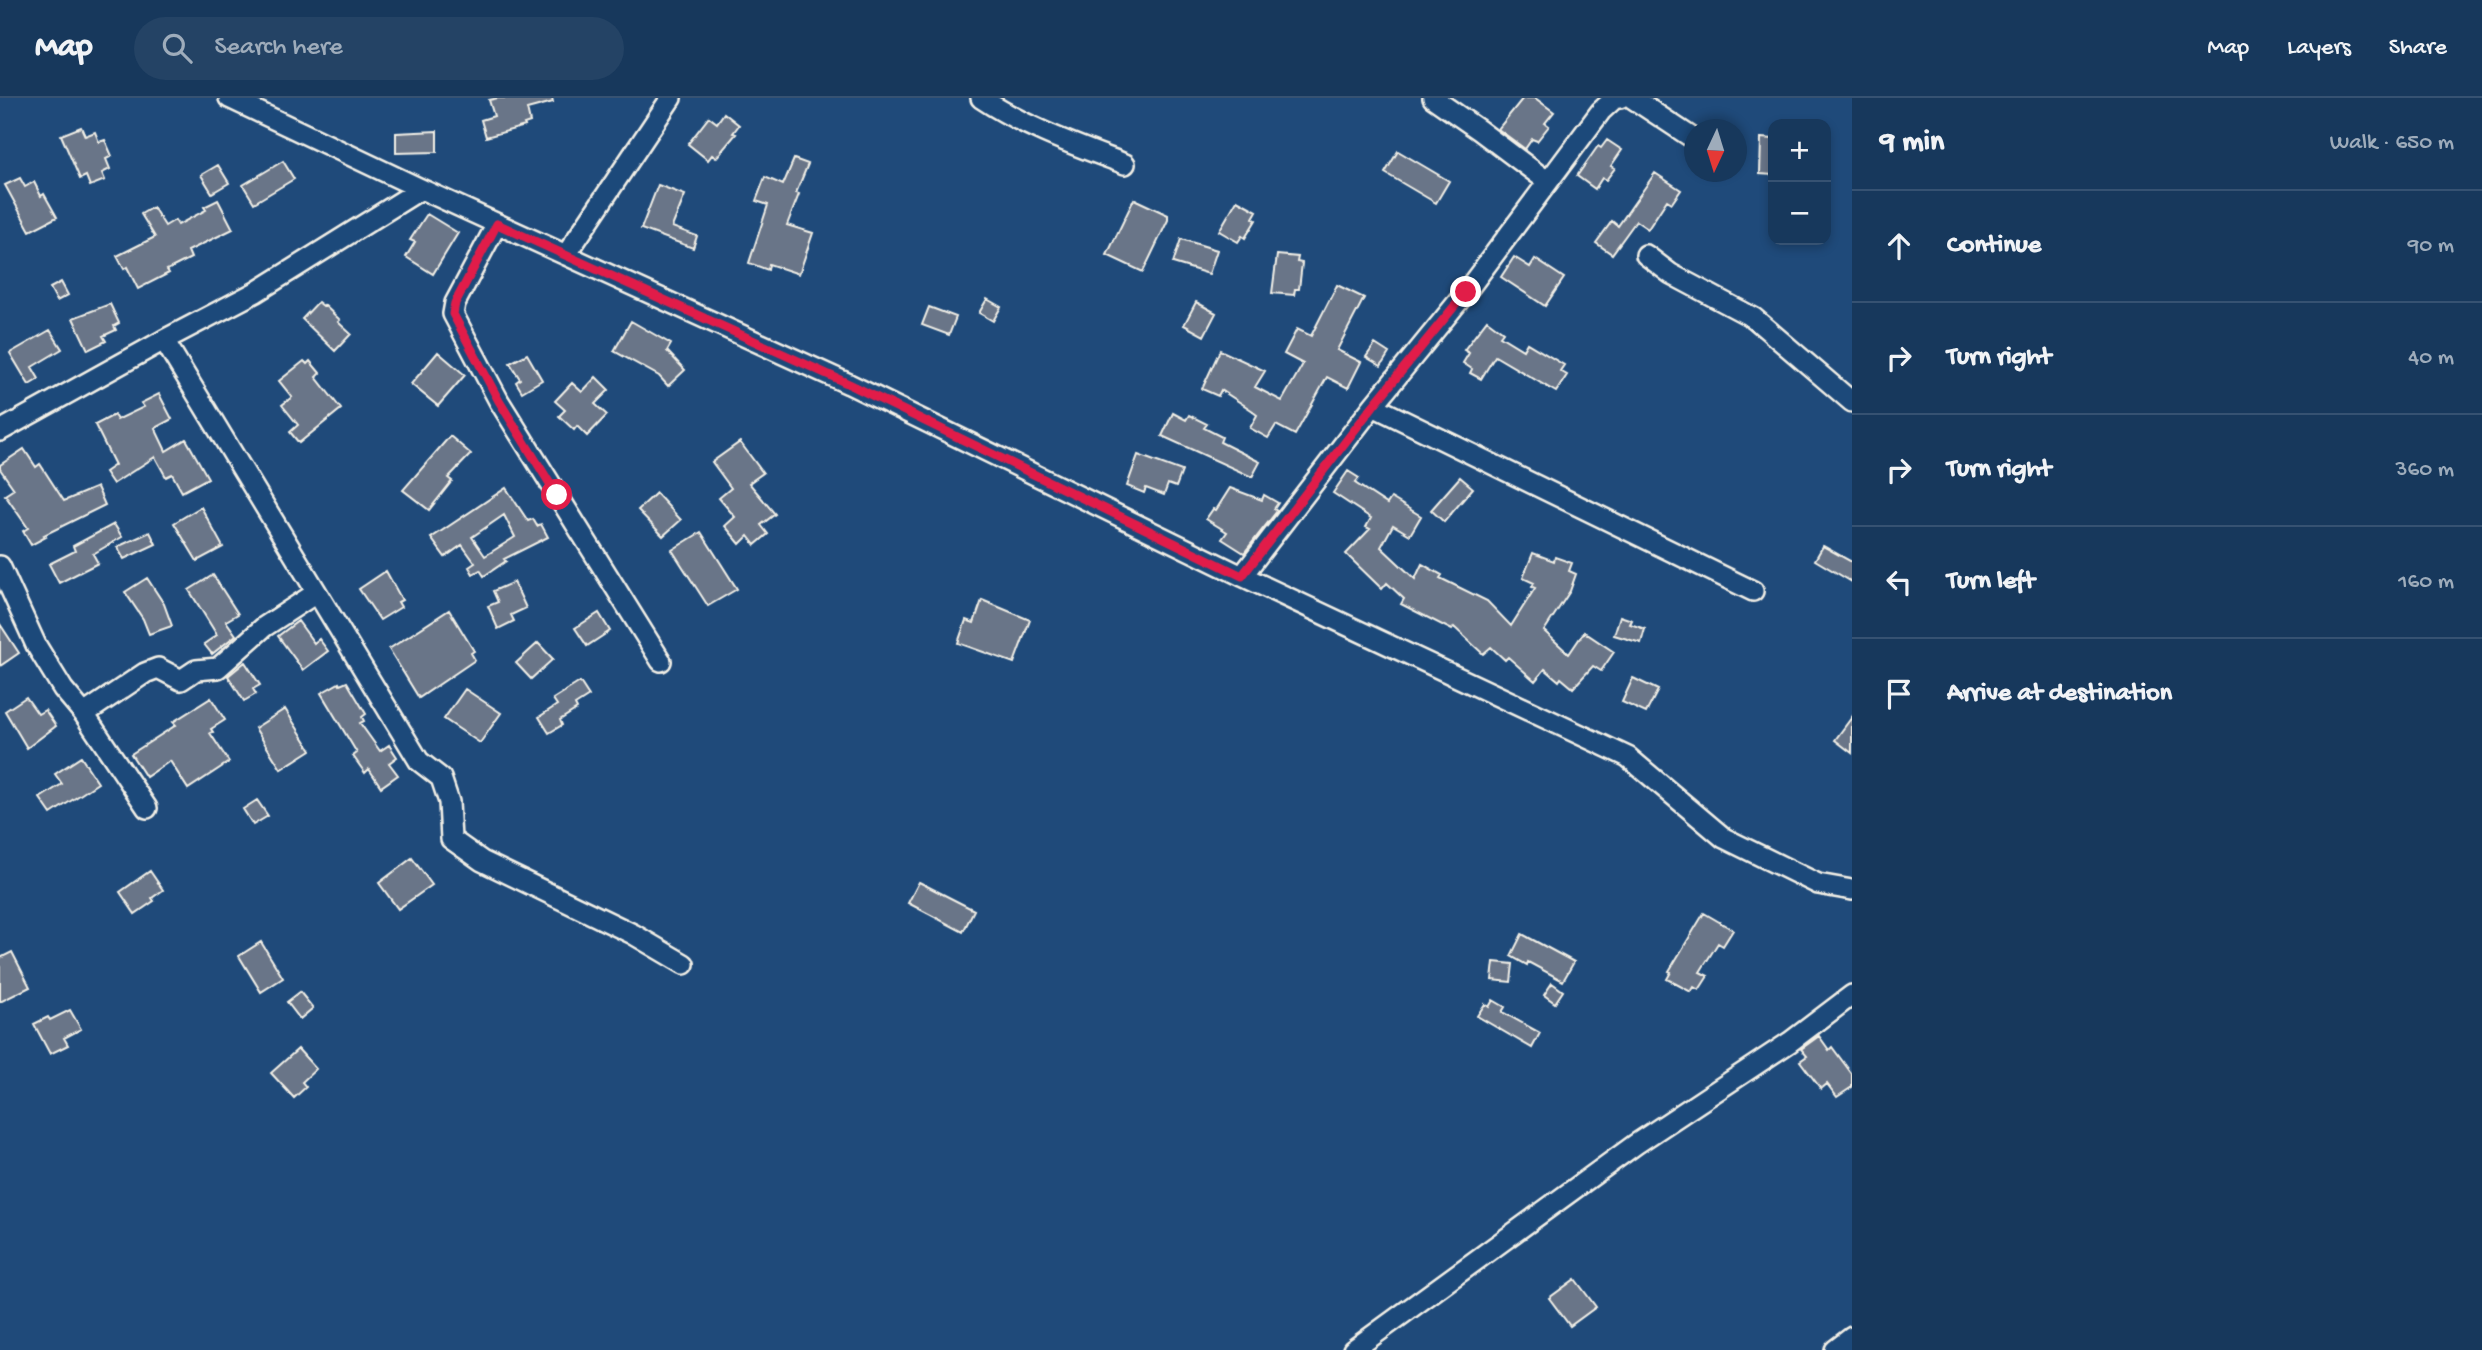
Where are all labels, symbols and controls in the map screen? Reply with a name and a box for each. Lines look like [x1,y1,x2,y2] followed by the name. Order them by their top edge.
[134,17,624,80] search box
[35,29,92,67] text: Map
[158,29,196,67] icon: search
[214,33,343,64] text: Search here
[2207,34,2249,63] text: Map
[2287,34,2351,63] text: Layers
[2389,34,2447,63] text: Share
[1684,119,1747,182] north arrow
[1768,119,1831,245] map controls
[1768,119,1831,182] button: +
[1880,126,1944,161] text: 9 min
[2330,130,2454,157] text: Walk · 650 m
[1768,182,1831,245] button: −
[1880,227,1918,265] icon: ahead
[1947,231,2041,262] text: Continue
[2408,233,2454,260] text: 90 m
[1450,276,1481,307] route end
[1880,339,1918,377] icon: right
[1947,343,2051,374] text: Turn right
[2408,345,2454,372] text: 40 m
[1880,451,1918,489] icon: right
[1947,455,2051,486] text: Turn right
[2396,457,2454,484] text: 360 m
[541,479,572,510] route start
[1880,563,1918,601] icon: left
[1947,567,2035,598] text: Turn left
[2398,569,2454,596] text: 160 m
[1880,675,1918,713] icon: arrive
[1947,679,2172,710] text: Arrive at destination

